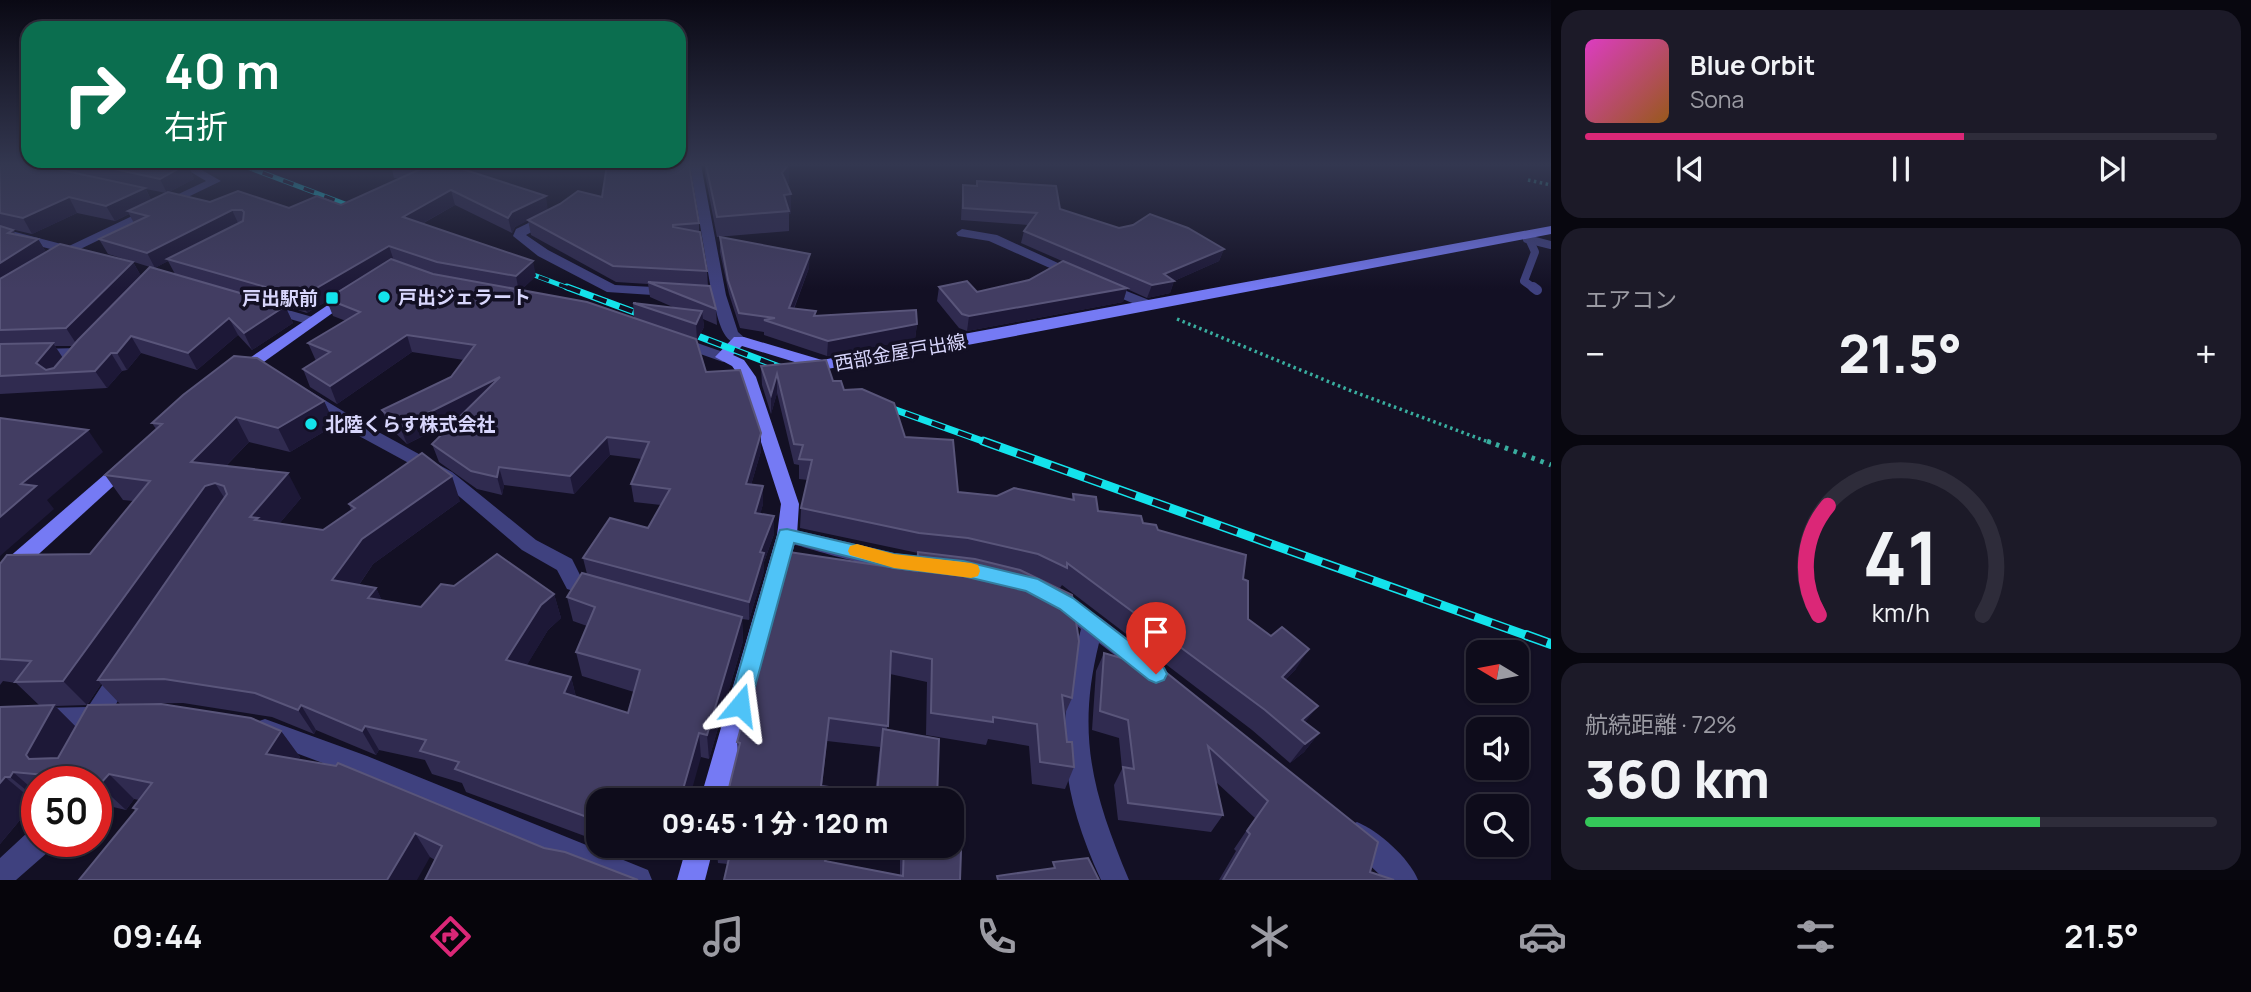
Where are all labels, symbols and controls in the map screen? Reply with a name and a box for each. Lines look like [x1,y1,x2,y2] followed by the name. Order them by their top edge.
[164,37,280,104] text: 40 m
[1690,47,1815,83] text: Blue Orbit
[49,49,140,140] icon: right
[1690,83,1744,115] text: Sona
[164,104,228,148] text: 右折
[1671,150,1709,188] icon: previous
[1882,150,1920,188] icon: pause
[2093,150,2131,188] icon: next
[1585,283,1677,315] text: エアコン
[398,284,531,310] place label: 戸出ジェラート
[242,285,318,311] place label: 戸出駅前
[376,289,392,305] marker: 戸出ジェラート
[324,290,340,306] marker: 戸出駅前
[1839,318,1962,389] text: 21.5°
[1585,327,1606,379] text: −
[2195,327,2217,379] text: +
[832,328,968,376] street label: 西部金屋戸出線
[325,411,496,437] place label: 北陸くらす株式会社
[303,416,319,432] marker: 北陸くらす株式会社
[1863,507,1939,607] text: 41
[1872,595,1930,630] text: km/h
[1126,602,1186,674] pin
[1137,613,1175,651] icon: arrive
[1466,640,1530,704] north arrow
[1466,640,1529,857] map controls
[703,668,777,742] position arrow
[1585,708,1737,740] text: 航続距離 · 72%
[1466,717,1529,780] button: sound
[1585,743,1770,814] text: 360 km
[21,766,112,857] speed limit sign: 50
[1466,794,1529,857] button: search
[662,805,888,841] text: 09:45 · 1 分 · 120 m
[426,912,475,961] icon: directions
[699,912,748,961] icon: music
[972,912,1021,961] icon: phone
[1245,912,1294,961] icon: climate
[1518,912,1567,961] icon: car
[1791,912,1840,961] icon: filters
[112,914,202,958] text: 09:44
[2064,914,2139,958] text: 21.5°

